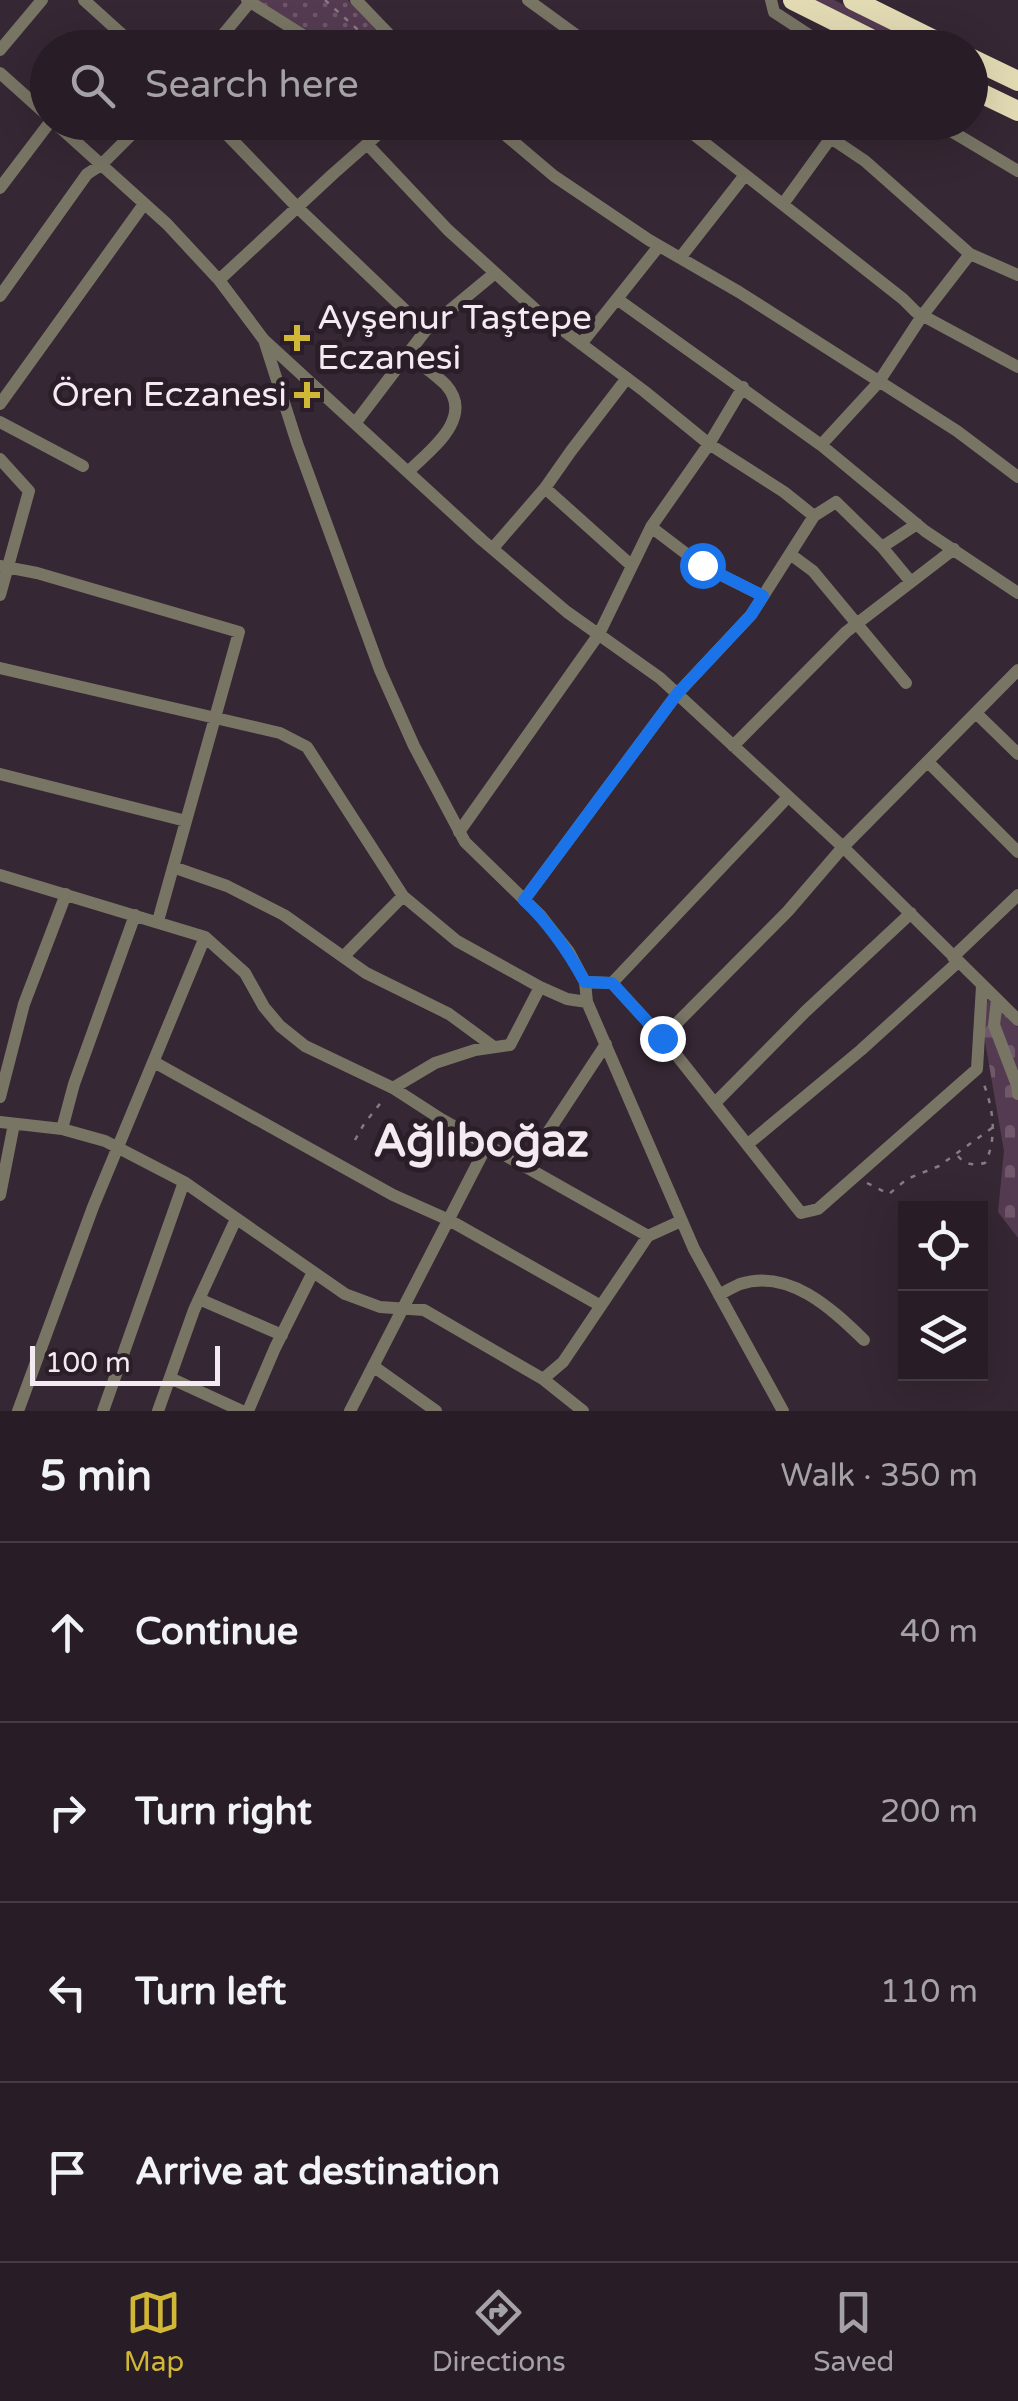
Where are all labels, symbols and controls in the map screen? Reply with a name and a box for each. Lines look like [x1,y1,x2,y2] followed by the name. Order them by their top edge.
[30,30,988,140] search box
[65,58,120,113] icon: search
[145,62,359,108] text: Search here
[317,297,592,379] place label: Ayşenur Taştepe Eczanesi
[286,327,308,349] marker: Ayşenur Taştepe Eczanesi
[52,374,287,416] place label: Ören Eczanesi
[296,384,318,406] marker: Ören Eczanesi
[680,543,726,589] route start
[640,1016,686,1062] route end
[373,1115,589,1169] district label: Ağlıboğaz
[898,1201,988,1381] map controls
[898,1201,988,1291] button: locate
[898,1291,988,1381] button: layers
[30,1341,220,1386] scale bar
[45,1346,131,1380] text: 100 m
[40,1451,152,1502] text: 5 min
[781,1457,978,1495] text: Walk · 350 m
[40,1605,95,1660] icon: ahead
[135,1609,298,1655] text: Continue
[900,1613,978,1651] text: 40 m
[40,1785,95,1840] icon: right
[135,1789,312,1835] text: Turn right
[880,1793,978,1831] text: 200 m
[40,1965,95,2020] icon: left
[135,1969,286,2015] text: Turn left
[880,1973,978,2011] text: 110 m
[40,2145,95,2200] icon: arrive
[135,2149,500,2195] text: Arrive at destination
[124,2285,184,2379] tab: Map
[432,2285,566,2379] tab: Directions
[813,2285,894,2379] tab: Saved

